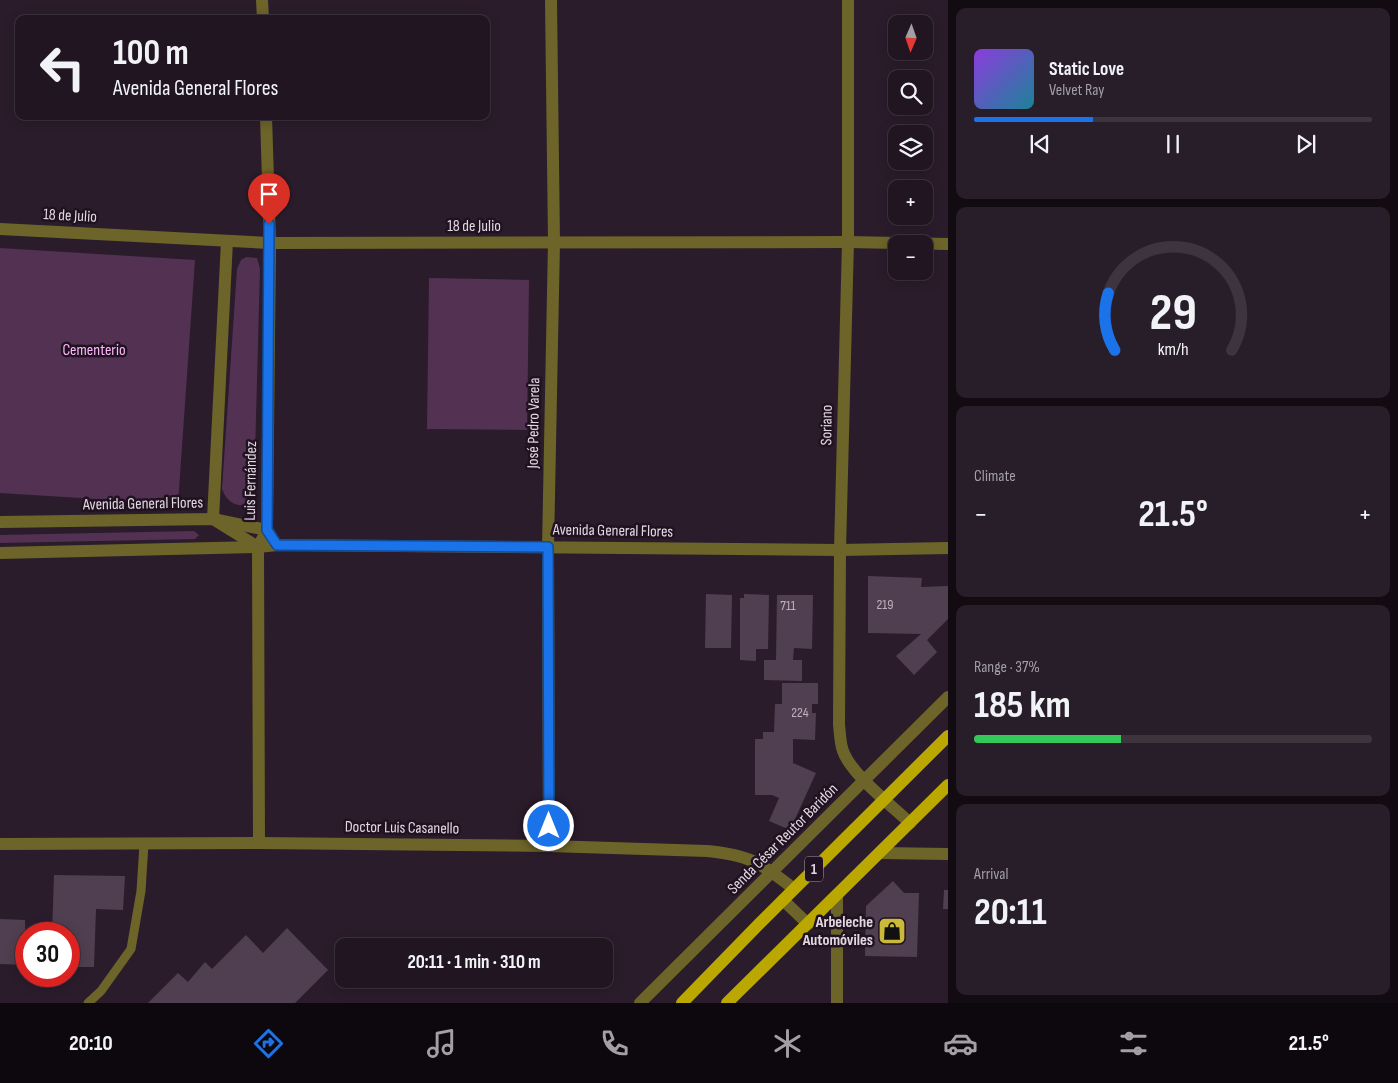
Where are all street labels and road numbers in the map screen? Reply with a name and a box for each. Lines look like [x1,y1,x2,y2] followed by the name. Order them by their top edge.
[43,205,97,227] street label: 18 de Julio
[447,217,501,236] street label: 18 de Julio
[524,377,544,470] street label: José Pedro Varela
[817,404,837,446] street label: Soriano
[241,441,261,521] street label: Luis Fernández
[82,493,204,515] street label: Avenida General Flores
[552,520,674,542] street label: Avenida General Flores
[724,780,842,898] street label: Senda César Reutor Baridón
[345,818,459,838] street label: Doctor Luis Casanello
[805,856,823,882] road number: 1

